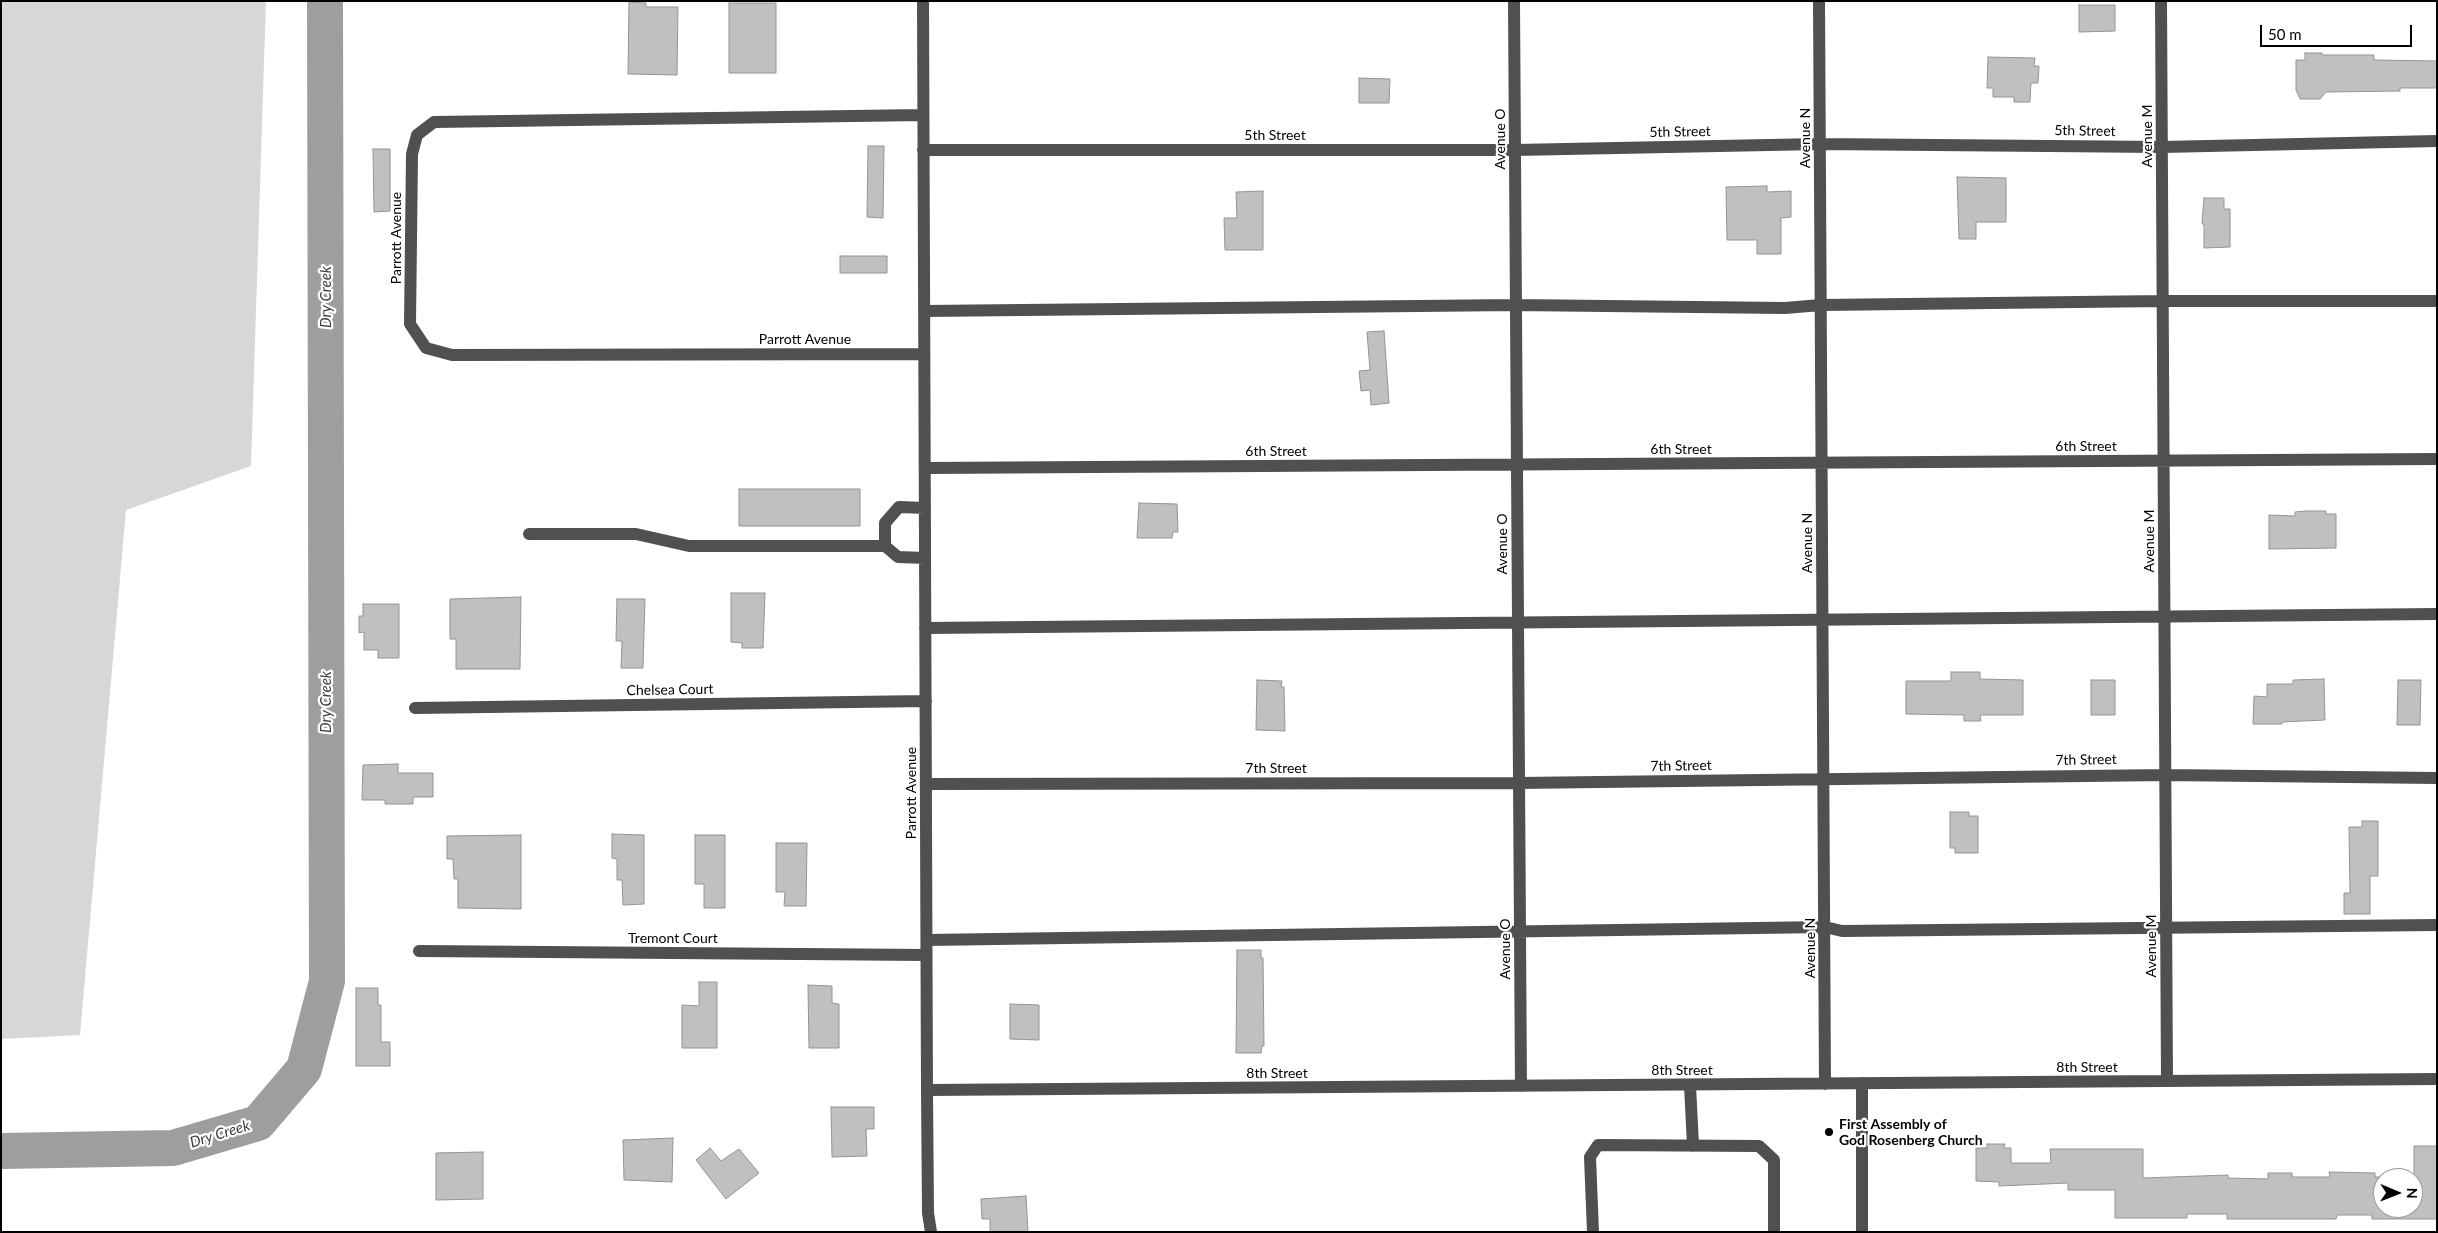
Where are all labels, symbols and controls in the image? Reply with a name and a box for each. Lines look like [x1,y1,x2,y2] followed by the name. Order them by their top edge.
[2263,15,2416,47] scale bar
[2268,25,2302,43] text: 50 m
[2139,105,2155,167] street label: Avenue M
[1492,108,1508,170] street label: Avenue O
[1797,108,1813,168] street label: Avenue N
[2054,122,2116,140] street label: 5th Street
[1649,123,1711,141] street label: 5th Street
[1244,127,1306,143] street label: 5th Street
[388,192,404,284] street label: Parrott Avenue
[317,266,335,328] water label: Dry Creek
[759,331,851,347] street label: Parrott Avenue
[2055,438,2117,454] street label: 6th Street
[1650,441,1712,457] street label: 6th Street
[1245,443,1307,459] street label: 6th Street
[2141,510,2157,572] street label: Avenue M
[1494,513,1510,575] street label: Avenue O
[1799,513,1815,573] street label: Avenue N
[317,671,335,733] water label: Dry Creek
[626,681,714,699] street label: Chelsea Court
[903,747,919,839] street label: Parrott Avenue
[2055,751,2117,769] street label: 7th Street
[1650,757,1712,775] street label: 7th Street
[1245,760,1307,776] street label: 7th Street
[2143,915,2159,977] street label: Avenue M
[1497,918,1513,980] street label: Avenue O
[1802,918,1818,978] street label: Avenue N
[628,930,718,946] street label: Tremont Court
[2056,1059,2118,1075] street label: 8th Street
[1651,1062,1713,1078] street label: 8th Street
[1246,1065,1308,1081] street label: 8th Street
[188,1116,252,1152] water label: Dry Creek
[1839,1116,1983,1148] place label: First Assembly of God Rosenberg Church
[1823,1126,1835,1138] marker: First Assembly of God Rosenberg Church
[2373,1168,2423,1218] north arrow
[2404,1188,2421,1199] text: N

